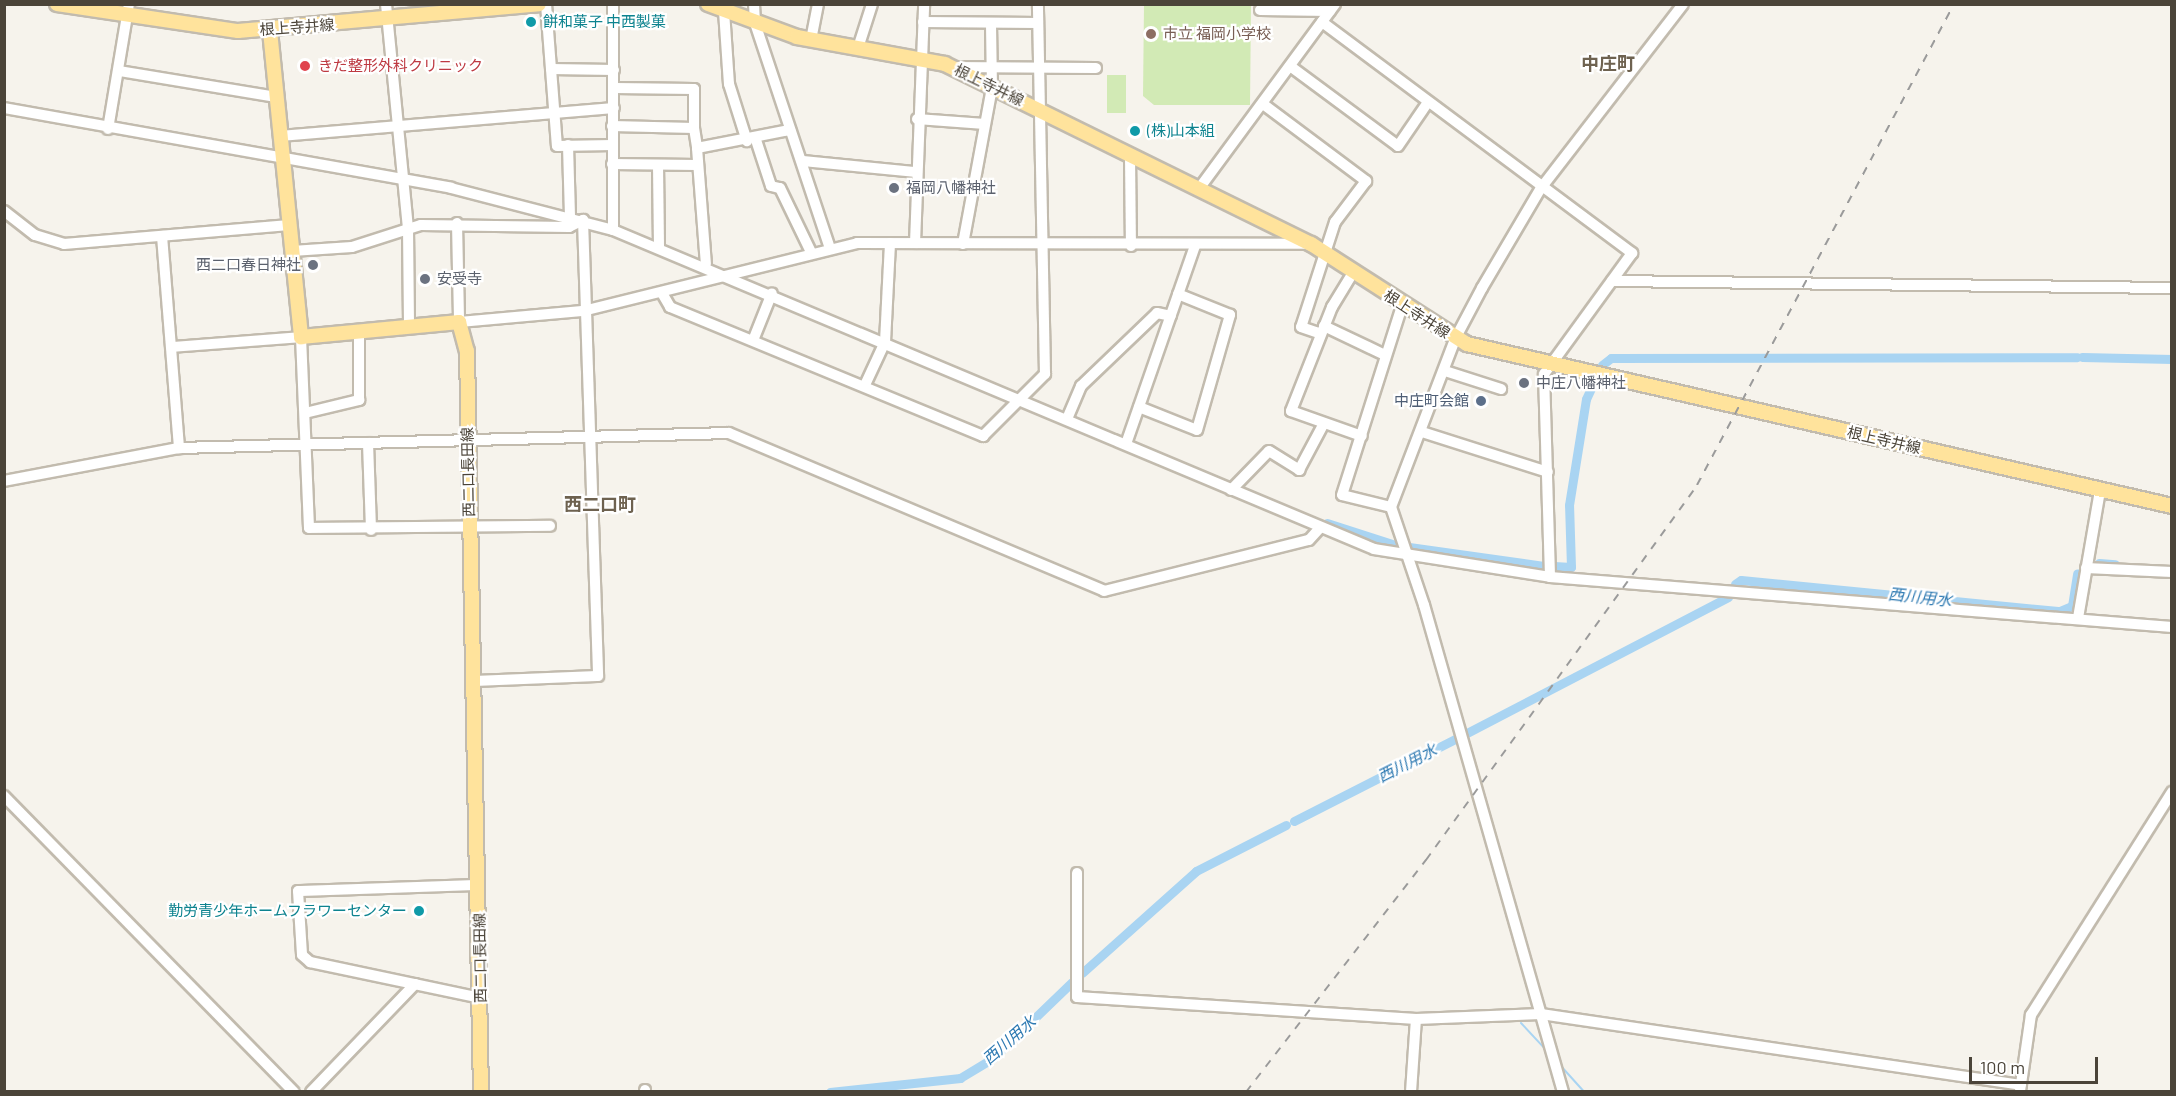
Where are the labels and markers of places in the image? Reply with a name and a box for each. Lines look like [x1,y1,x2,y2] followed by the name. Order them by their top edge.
[543,13,666,31] place label: 餅和菓子 中西製菓
[524,15,538,29] marker: 餅和菓子 中西製菓
[1163,25,1271,43] place label: 市立 福岡小学校
[1144,27,1158,41] marker: 市立 福岡小学校
[296,57,314,75] marker: きだ整形外科クリニック
[318,57,483,75] place label: きだ整形外科クリニック
[1147,122,1215,140] place label: (株)山本組
[1128,124,1142,138] marker: (株)山本組
[906,179,996,197] place label: 福岡八幡神社
[887,181,901,195] marker: 福岡八幡神社
[196,256,301,274] place label: 西二口春日神社
[306,258,320,272] marker: 西二口春日神社
[437,270,482,288] place label: 安受寺
[418,272,432,286] marker: 安受寺
[1536,374,1626,392] place label: 中庄八幡神社
[1517,376,1531,390] marker: 中庄八幡神社
[1394,392,1469,410] place label: 中庄町会館
[1474,394,1488,408] marker: 中庄町会館
[167,902,407,920] place label: 勤労青少年ホームフラワーセンター
[412,904,426,918] marker: 勤労青少年ホームフラワーセンター

